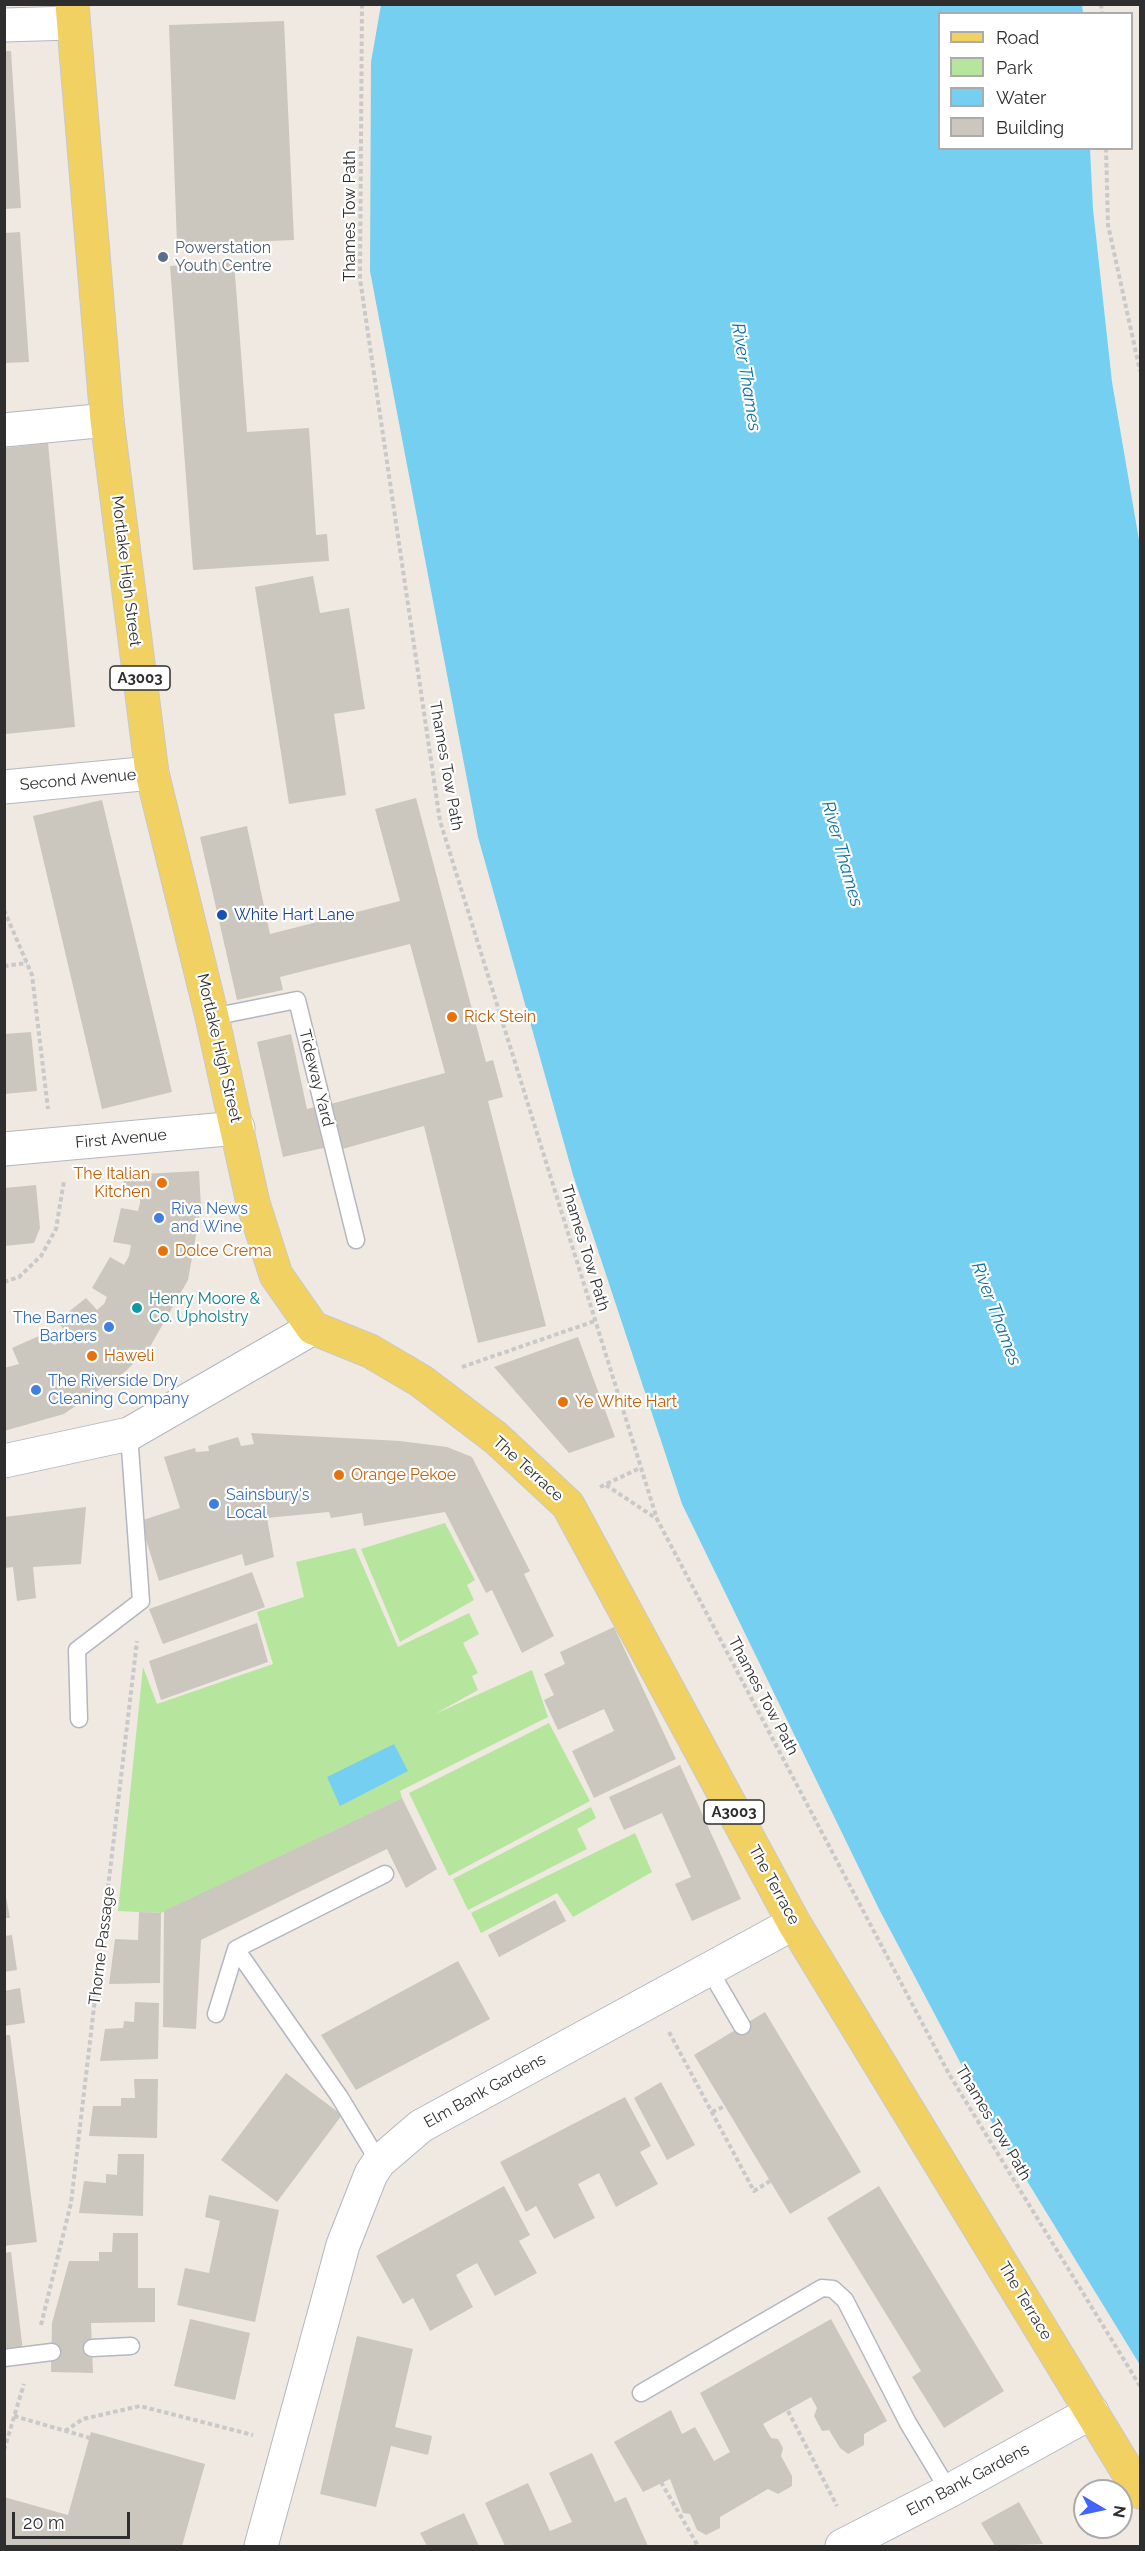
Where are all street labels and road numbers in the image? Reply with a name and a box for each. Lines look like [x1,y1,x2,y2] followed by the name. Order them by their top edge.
[340,150,360,282] street label: Thames Tow Path
[107,494,145,648] street label: Mortlake High Street
[110,666,170,690] road number: A3003
[425,700,467,832] street label: Thames Tow Path
[19,765,137,795] street label: Second Avenue
[193,972,245,1124] street label: Mortlake High Street
[295,1027,337,1129] street label: Tideway Yard
[74,1125,168,1153] street label: First Avenue
[557,1182,613,1314] street label: Thames Tow Path
[489,1432,567,1506] street label: The Terrace
[724,1634,802,1758] street label: Thames Tow Path
[704,1800,764,1824] road number: A3003
[744,1842,804,1928] street label: The Terrace
[85,1886,119,2006] street label: Thorne Passage
[421,2050,549,2132] street label: Elm Bank Gardens
[951,2062,1035,2184] street label: Thames Tow Path
[994,2258,1056,2344] street label: The Terrace
[903,2440,1033,2520] street label: Elm Bank Gardens

